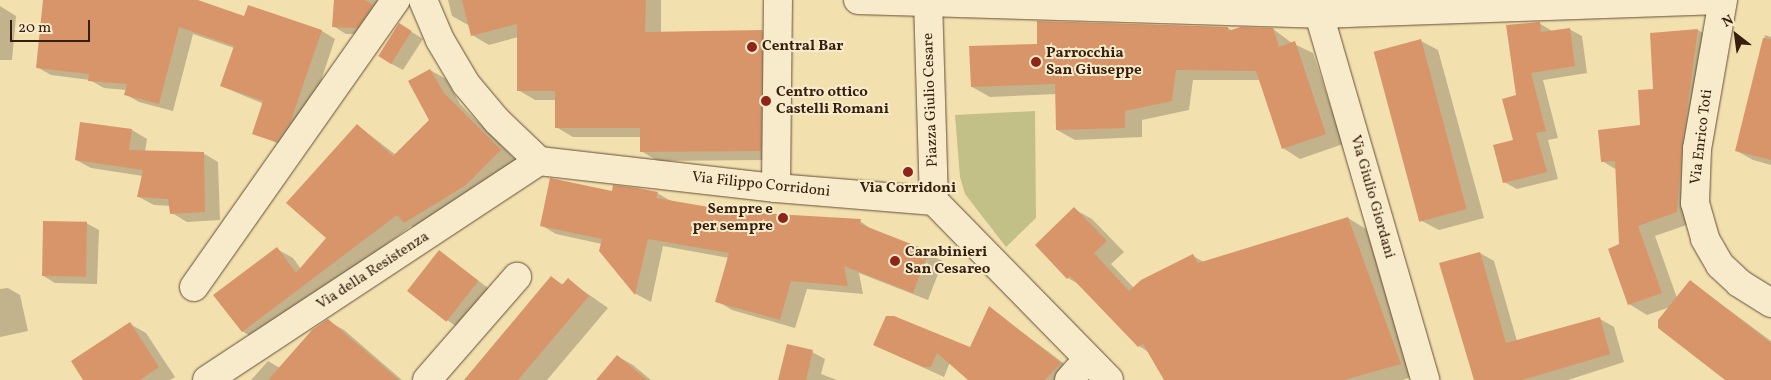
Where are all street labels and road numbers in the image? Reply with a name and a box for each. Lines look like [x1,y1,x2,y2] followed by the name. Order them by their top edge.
[920,33,942,167] street label: Piazza Giulio Cesare
[1687,88,1717,186] street label: Via Enrico Toti
[1346,133,1398,261] street label: Via Giulio Giordani
[691,169,831,201] street label: Via Filippo Corridoni
[314,228,432,314] street label: Via della Resistenza

